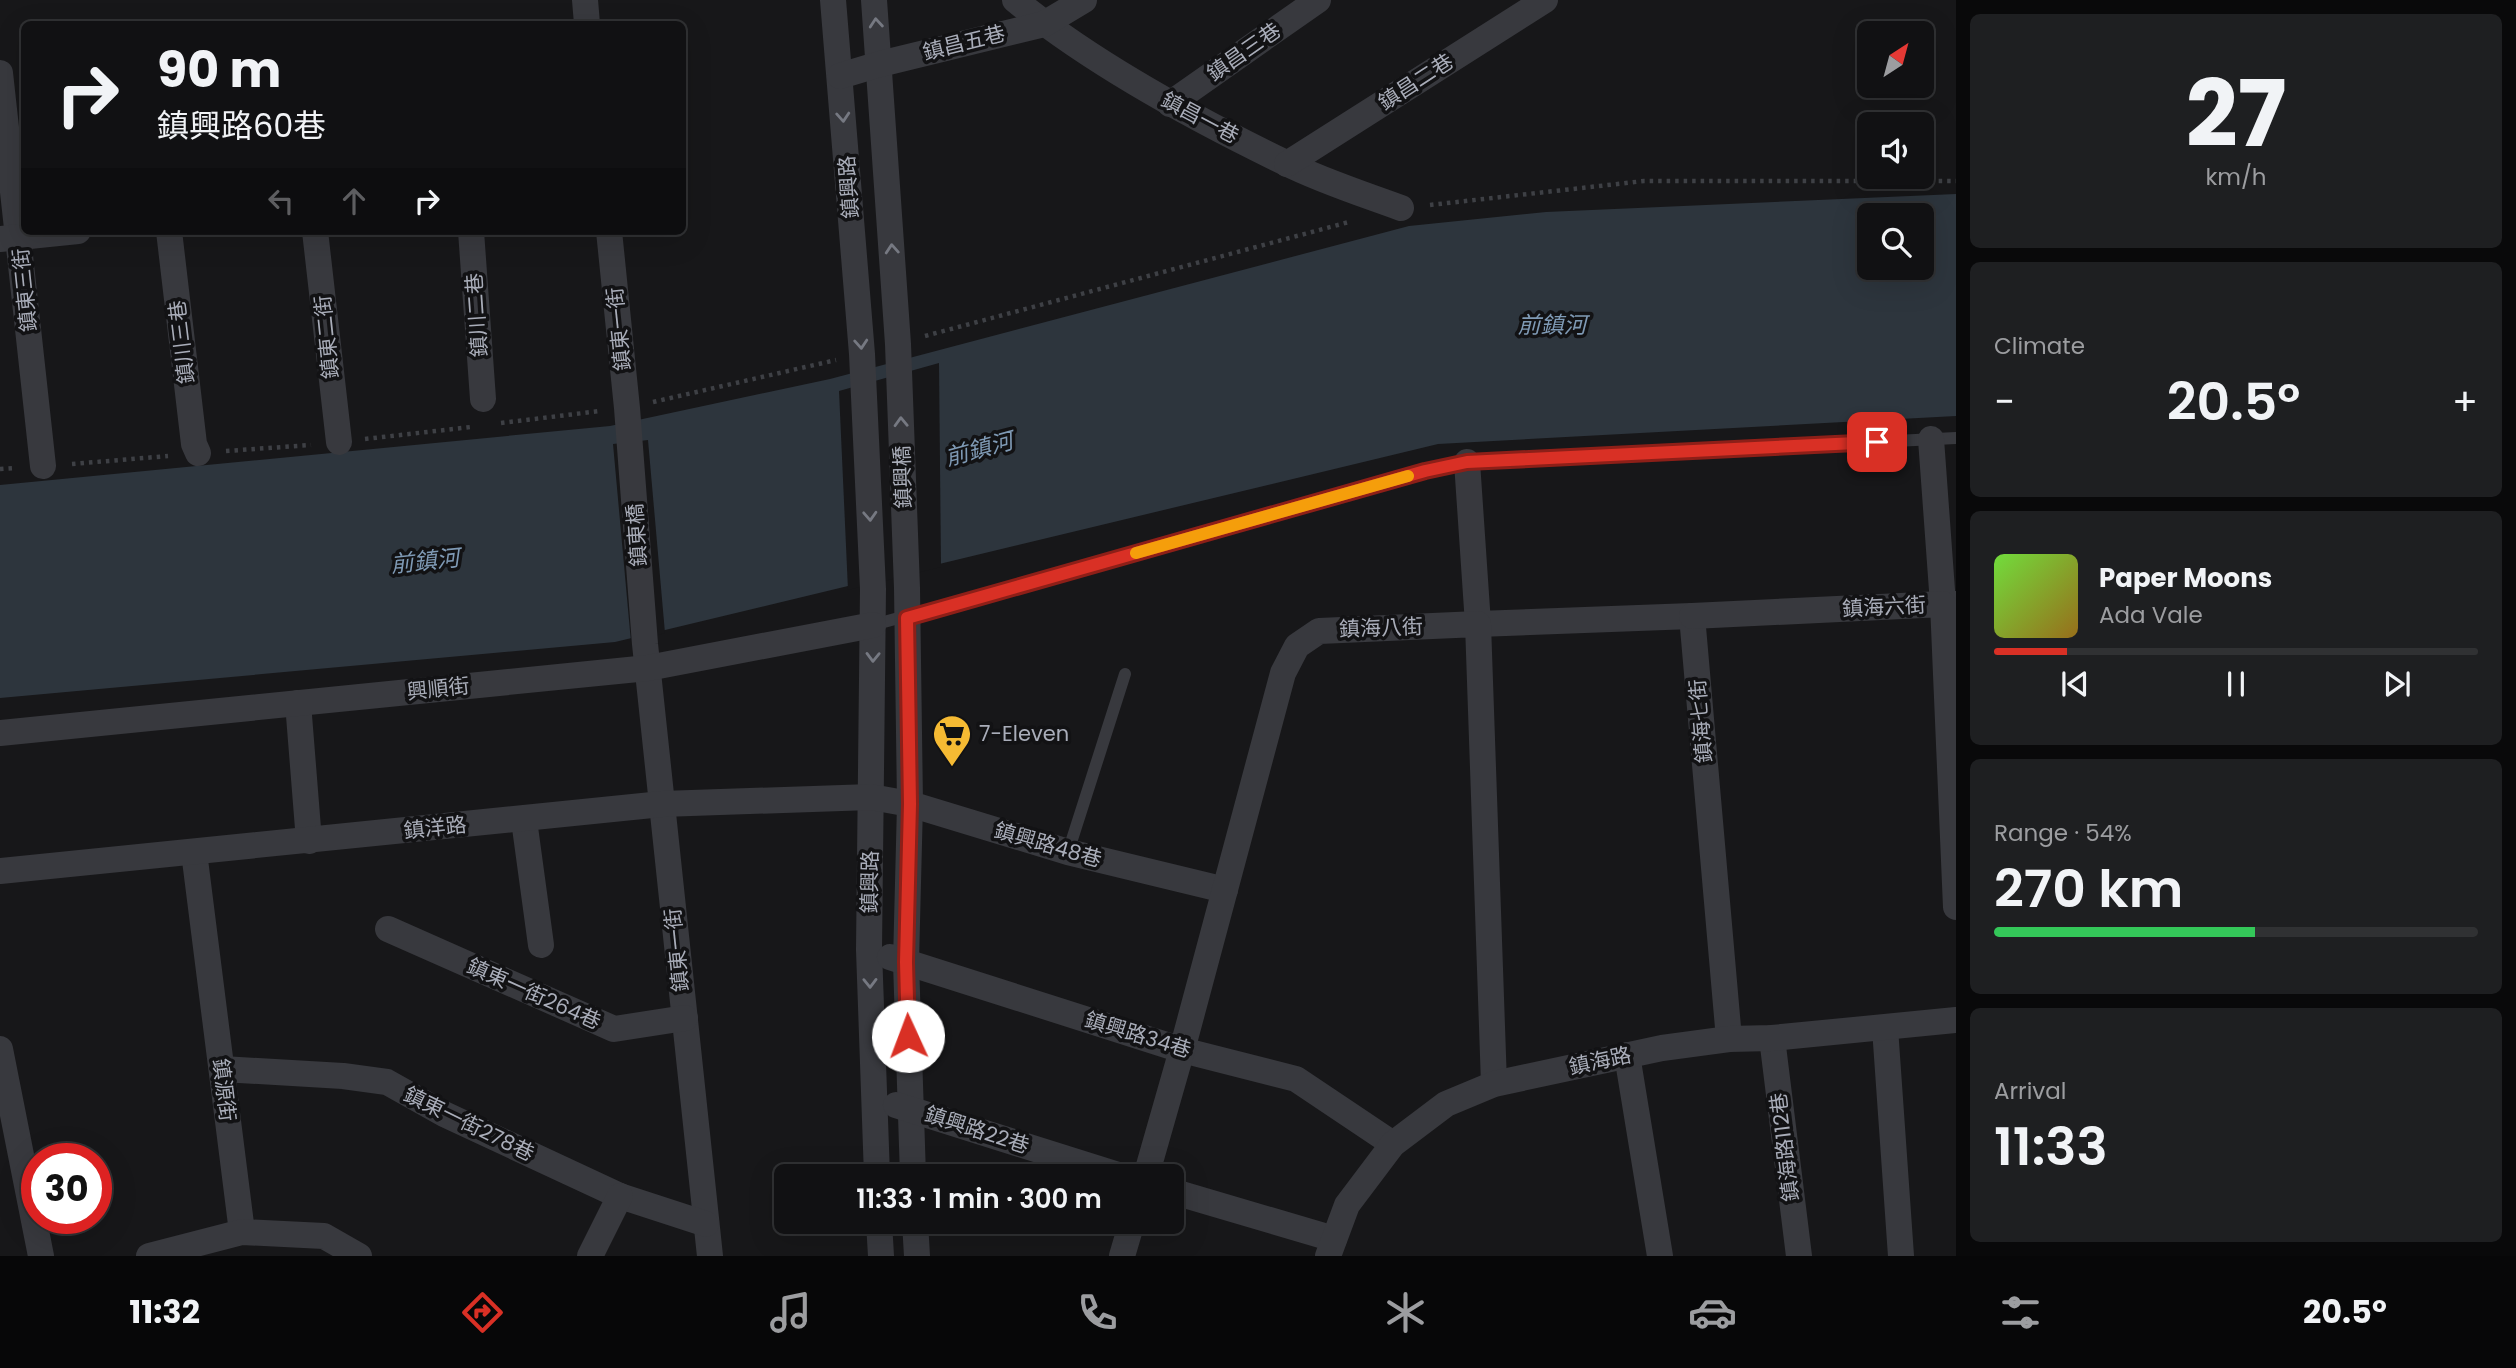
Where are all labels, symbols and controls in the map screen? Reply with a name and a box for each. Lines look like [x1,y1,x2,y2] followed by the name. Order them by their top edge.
[1201,16,1286,88] street label: 鎮昌三巷
[869,17,884,28] one-way arrow
[920,18,1008,67] street label: 鎮昌五巷
[1857,21,1934,98] north arrow
[1857,21,1934,280] map controls
[157,36,281,104] text: 90 m
[1373,47,1459,117] street label: 鎮昌二巷
[42,49,133,140] icon: right
[2186,50,2286,178] text: 27
[1156,85,1244,150] street label: 鎮昌一巷
[157,103,325,148] text: 鎮興路60巷
[835,112,850,123] one-way arrow
[1857,112,1934,189] button: sound
[832,155,865,219] street label: 鎮興路
[2205,161,2267,193] text: km/h
[262,182,300,220] icon: left
[335,182,373,220] icon: ahead
[408,182,446,220] icon: right
[1857,203,1934,280] button: search
[884,244,899,255] one-way arrow
[6,247,43,333] street label: 鎮東三街
[459,272,494,358] street label: 鎮川二巷
[600,286,637,372] street label: 鎮東一街
[308,294,345,380] street label: 鎮東二街
[162,299,201,386] street label: 鎮川三巷
[1518,309,1591,341] water label: 前鎮河
[1994,330,2085,362] text: Climate
[853,338,868,349] one-way arrow
[2167,365,2300,438] text: 20.5°
[1994,375,2015,428] text: −
[2452,375,2478,428] text: +
[1847,412,1907,472] pin
[893,416,908,427] one-way arrow
[1858,423,1896,461] icon: arrive
[942,424,1020,473] water label: 前鎮河
[887,445,918,509] street label: 鎮興橋
[620,503,653,567] street label: 鎮東橋
[862,511,877,522] one-way arrow
[389,541,465,581] water label: 前鎮河
[2099,560,2272,596] text: Paper Moons
[1841,590,1927,623] street label: 鎮海六街
[2099,599,2203,631] text: Ada Vale
[1339,612,1423,643] street label: 鎮海八街
[865,652,881,663] one-way arrow
[2056,665,2094,703] icon: previous
[2217,665,2255,703] icon: pause
[2378,665,2416,703] icon: next
[405,671,471,706] street label: 興順街
[1682,678,1719,764] street label: 鎮海七街
[931,713,973,768] supermarket icon: 7-Eleven
[979,719,1069,748] place label: 7-Eleven
[402,810,468,845] street label: 鎮洋路
[991,815,1105,874] street label: 鎮興路48巷
[1994,817,2132,849] text: Range · 54%
[854,850,885,914] street label: 鎮興路
[1994,852,2183,925] text: 270 km
[658,907,695,993] street label: 鎮東一街
[463,951,606,1036] street label: 鎮東一街264巷
[862,978,878,988] one-way arrow
[871,999,945,1073] position arrow
[1082,1005,1195,1064] street label: 鎮興路34巷
[1566,1040,1634,1081] street label: 鎮海路
[206,1057,243,1123] street label: 鎮源街
[1994,1075,2066,1107] text: Arrival
[399,1079,539,1168] street label: 鎮東一街278巷
[1763,1091,1806,1203] street label: 鎮海路112巷
[921,1099,1033,1160] street label: 鎮興路22巷
[1994,1110,2108,1183] text: 11:33
[21,1143,112,1234] speed limit sign: 30
[856,1181,1102,1217] text: 11:33 · 1 min · 300 m
[458,1288,507,1337] icon: directions
[766,1288,815,1337] icon: music
[1073,1288,1122,1337] icon: phone
[1381,1288,1430,1337] icon: climate
[1688,1288,1737,1337] icon: car
[1996,1288,2045,1337] icon: filters
[129,1289,200,1334] text: 11:32
[2303,1289,2387,1334] text: 20.5°

